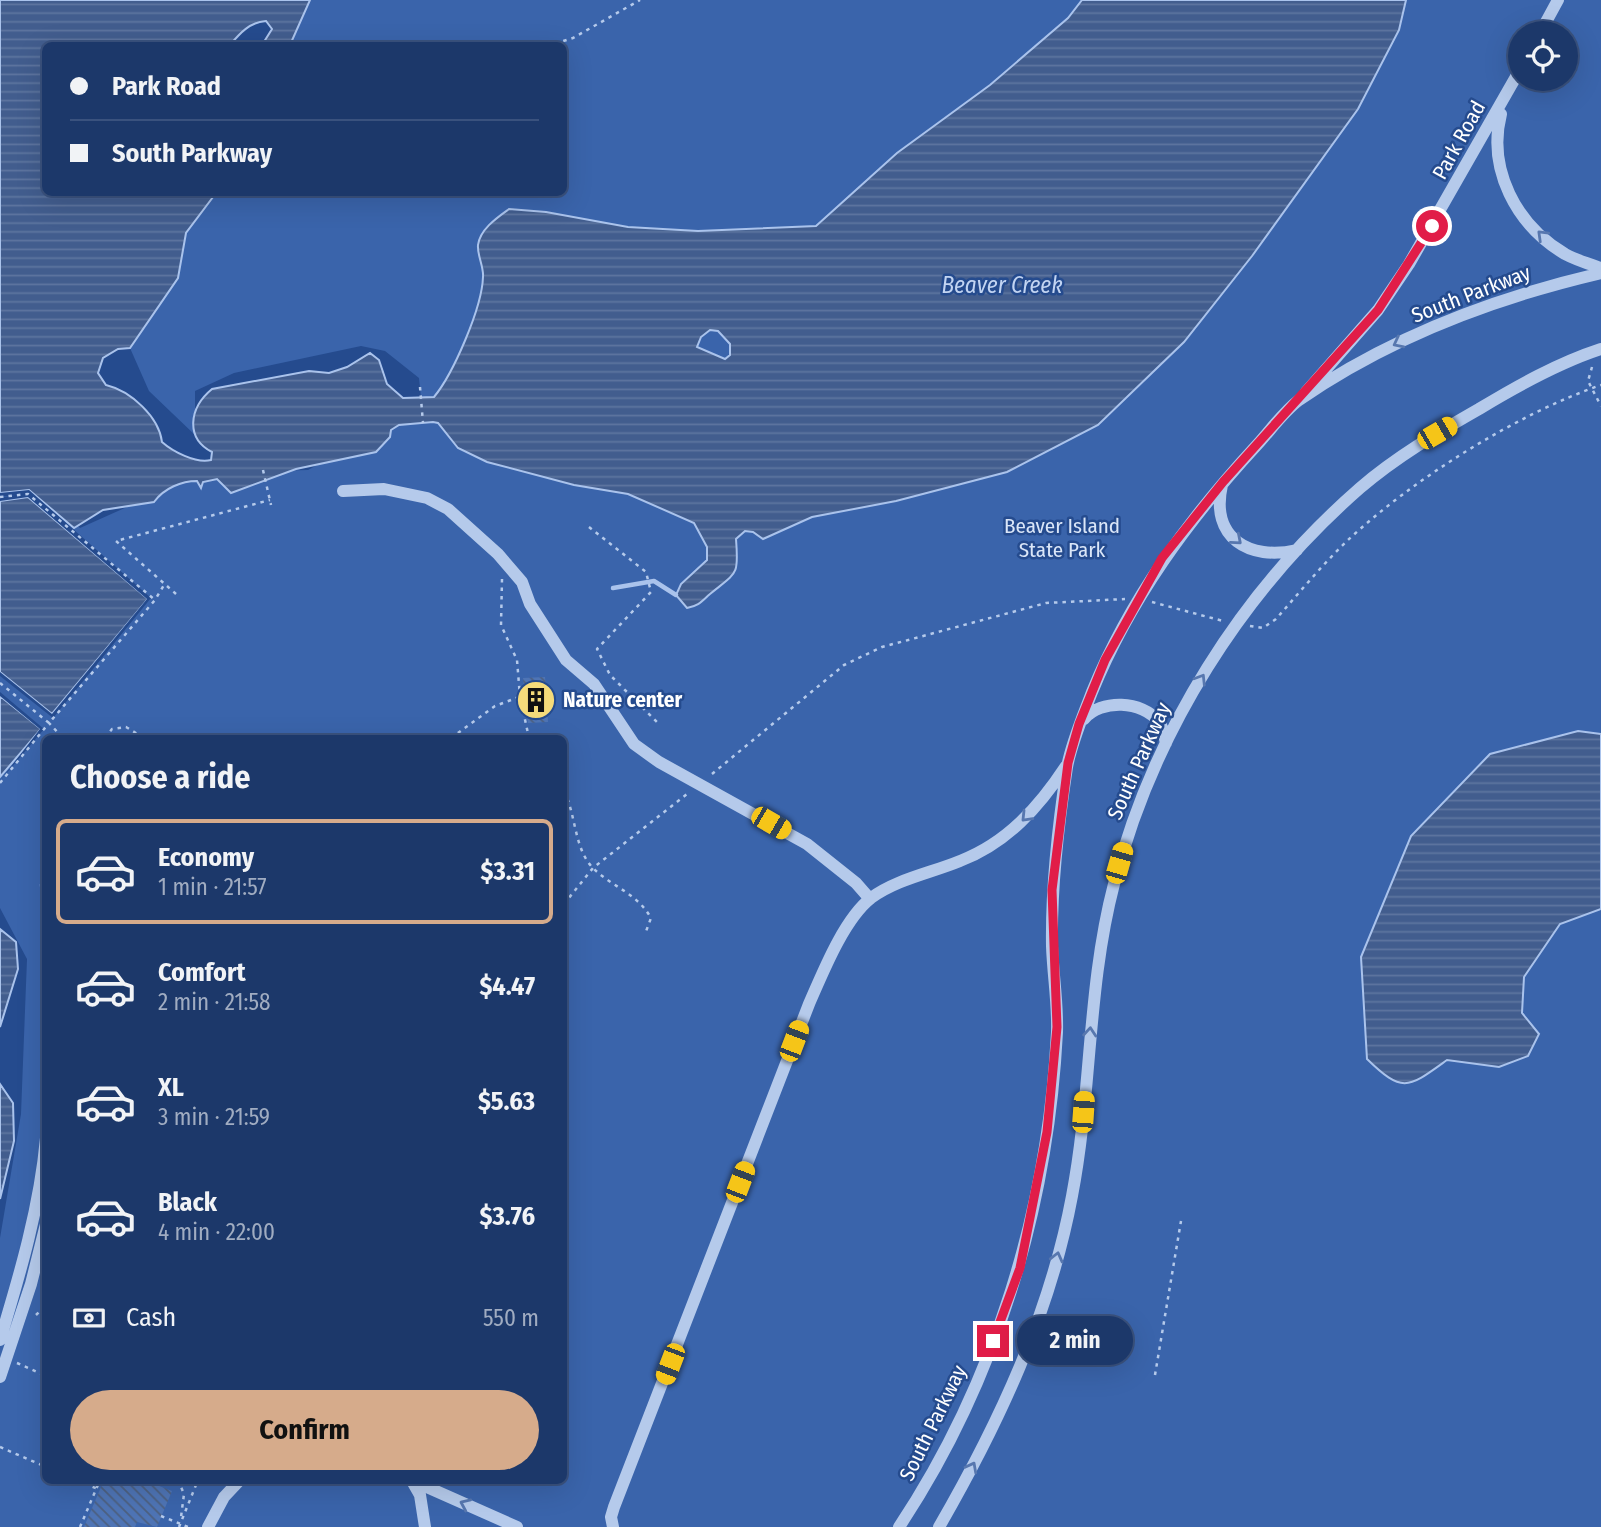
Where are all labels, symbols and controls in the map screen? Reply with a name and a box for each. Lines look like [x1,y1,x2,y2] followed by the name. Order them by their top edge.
[1508,21,1578,91] map controls
[1508,21,1578,91] button: locate
[112,71,221,102] text: Park Road
[1427,96,1491,184] street label: Park Road
[112,138,272,169] text: South Parkway
[1416,210,1448,242] route start
[1538,231,1551,244] one-way arrow
[1408,259,1535,329] street label: South Parkway
[941,271,1063,299] water label: Beaver Creek
[1393,335,1405,349] one-way arrow
[1414,413,1461,453] car
[1004,513,1120,563] park label: Beaver Island State Park
[1229,531,1242,544] one-way arrow
[1192,673,1205,686] one-way arrow
[515,679,557,721] building icon: Nature center
[563,687,682,713] place label: Nature center
[1102,698,1177,824] street label: South Parkway
[70,758,251,796] text: Choose a ride
[748,803,795,843] car
[1022,808,1035,821] one-way arrow
[74,840,137,903] icon: car
[1104,840,1135,886] car
[158,842,254,873] text: Economy
[481,856,535,887] text: $3.31
[158,873,267,901] text: 1 min · 21:57
[74,955,137,1018] icon: car
[158,957,246,988] text: Comfort
[479,971,535,1002] text: $4.47
[158,988,270,1016] text: 2 min · 21:58
[777,1018,812,1064] car
[1082,1026,1097,1037] one-way arrow
[74,1070,137,1133] icon: car
[158,1072,184,1103] text: XL
[478,1086,535,1117] text: $5.63
[1072,1090,1095,1134] car
[158,1103,270,1131] text: 3 min · 21:59
[723,1159,758,1205] car
[74,1185,137,1248] icon: car
[158,1187,217,1218] text: Black
[480,1201,535,1232] text: $3.76
[158,1218,275,1246] text: 4 min · 22:00
[1049,1251,1063,1263] one-way arrow
[70,1299,108,1337] icon: cash
[126,1302,176,1333] text: Cash
[483,1304,539,1332] text: 550 m
[1018,1316,1133,1366] callout: 2 min
[977,1325,1009,1357] route end
[1050,1326,1101,1354] text: 2 min
[653,1341,688,1387] car
[894,1360,972,1485] street label: South Parkway
[70,1390,539,1470] button: Confirm
[964,1462,978,1474] one-way arrow
[459,1498,472,1512] one-way arrow

